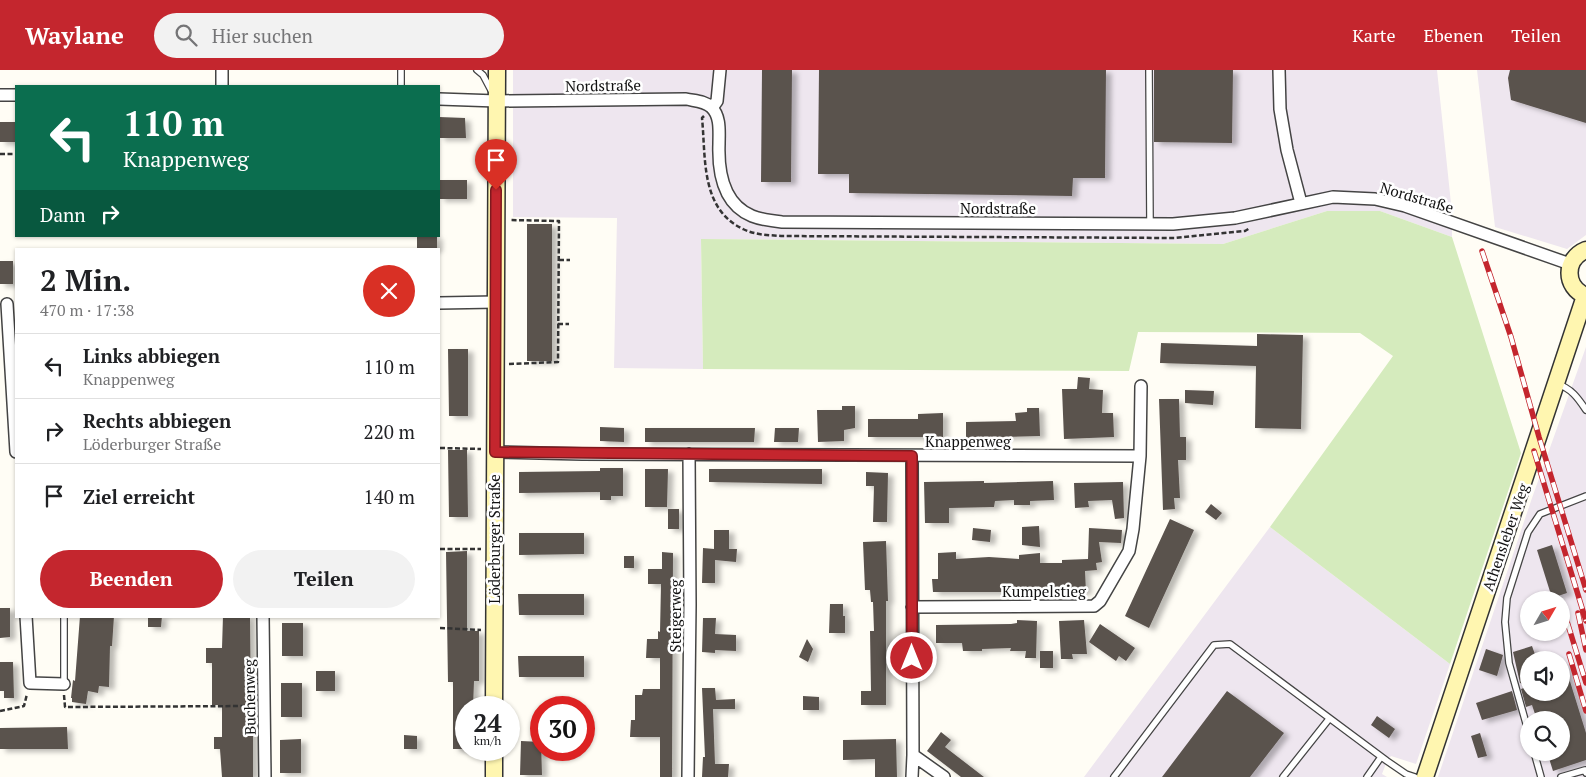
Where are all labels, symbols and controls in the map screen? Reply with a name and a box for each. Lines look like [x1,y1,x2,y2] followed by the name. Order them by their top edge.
[154,13,504,58] search box
[25,19,124,51] text: Waylane
[172,21,200,49] icon: search
[212,23,313,48] text: Hier suchen
[1352,23,1396,47] text: Karte
[1424,23,1483,47] text: Ebenen
[1511,23,1561,47] text: Teilen
[565,74,641,96] street label: Nordstraße
[123,100,224,146] text: 110 m
[40,105,105,170] icon: left
[475,139,517,190] pin
[123,144,249,173] text: Knappenweg
[482,146,510,174] icon: arrive
[1378,177,1456,217] street label: Nordstraße
[960,198,1036,218] street label: Nordstraße
[96,200,124,228] icon: right
[40,202,86,227] text: Dann
[40,260,131,300] text: 2 Min.
[363,265,415,317] button: close
[40,299,134,321] text: 470 m · 17:38
[83,343,220,368] text: Links abbiegen
[40,352,68,380] icon: left
[364,354,415,379] text: 110 m
[83,368,175,390] text: Knappenweg
[83,408,231,433] text: Rechts abbiegen
[40,417,68,445] icon: right
[364,419,415,444] text: 220 m
[925,431,1012,451] street label: Knappenweg
[83,433,221,455] text: Löderburger Straße
[484,474,504,604] street label: Löderburger Straße
[1477,480,1533,593] street label: Athensleber Weg
[40,482,68,510] icon: arrive
[83,484,195,509] text: Ziel erreicht
[364,484,415,509] text: 140 m
[40,550,223,608] button: Beenden
[233,550,415,608] button: Teilen
[665,578,685,653] street label: Steigerweg
[1002,581,1087,601] street label: Kumpelstieg
[1520,591,1570,641] north arrow
[1520,591,1570,761] map controls
[885,631,937,683] position arrow
[1520,651,1570,701] button: sound
[238,658,260,735] street label: Buchenweg
[530,696,595,761] speed limit sign: 30
[473,706,502,739] text: 24
[1520,711,1570,761] button: search
[474,733,501,748] text: km/h

